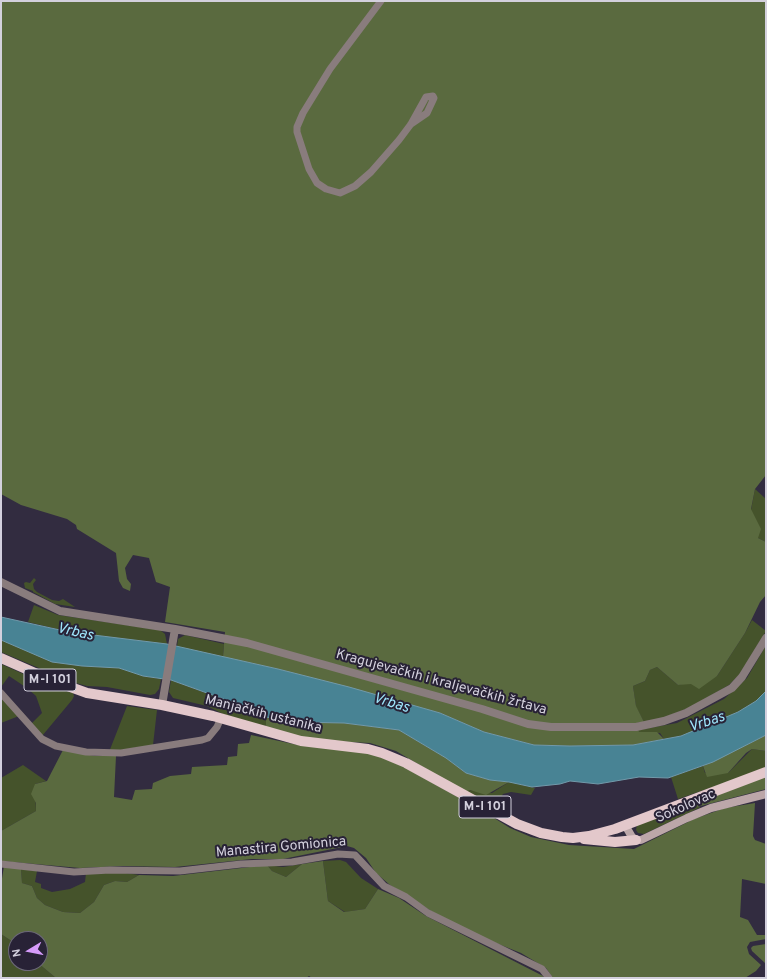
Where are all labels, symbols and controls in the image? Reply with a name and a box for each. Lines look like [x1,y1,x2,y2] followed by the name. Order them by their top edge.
[55,620,95,646] water label: Vrbas
[334,647,548,719] street label: Kragujevačkih i kraljevačkih žrtava
[24,669,76,691] road number: M-I 101
[371,690,411,718] water label: Vrbas
[203,692,323,738] street label: Manjačkih ustanika
[687,709,727,737] water label: Vrbas
[654,786,718,828] street label: Sokolovac
[459,796,511,818] road number: M-I 101
[215,834,347,862] street label: Manastira Gomionica
[8,931,48,971] north arrow
[10,948,25,958] text: N

